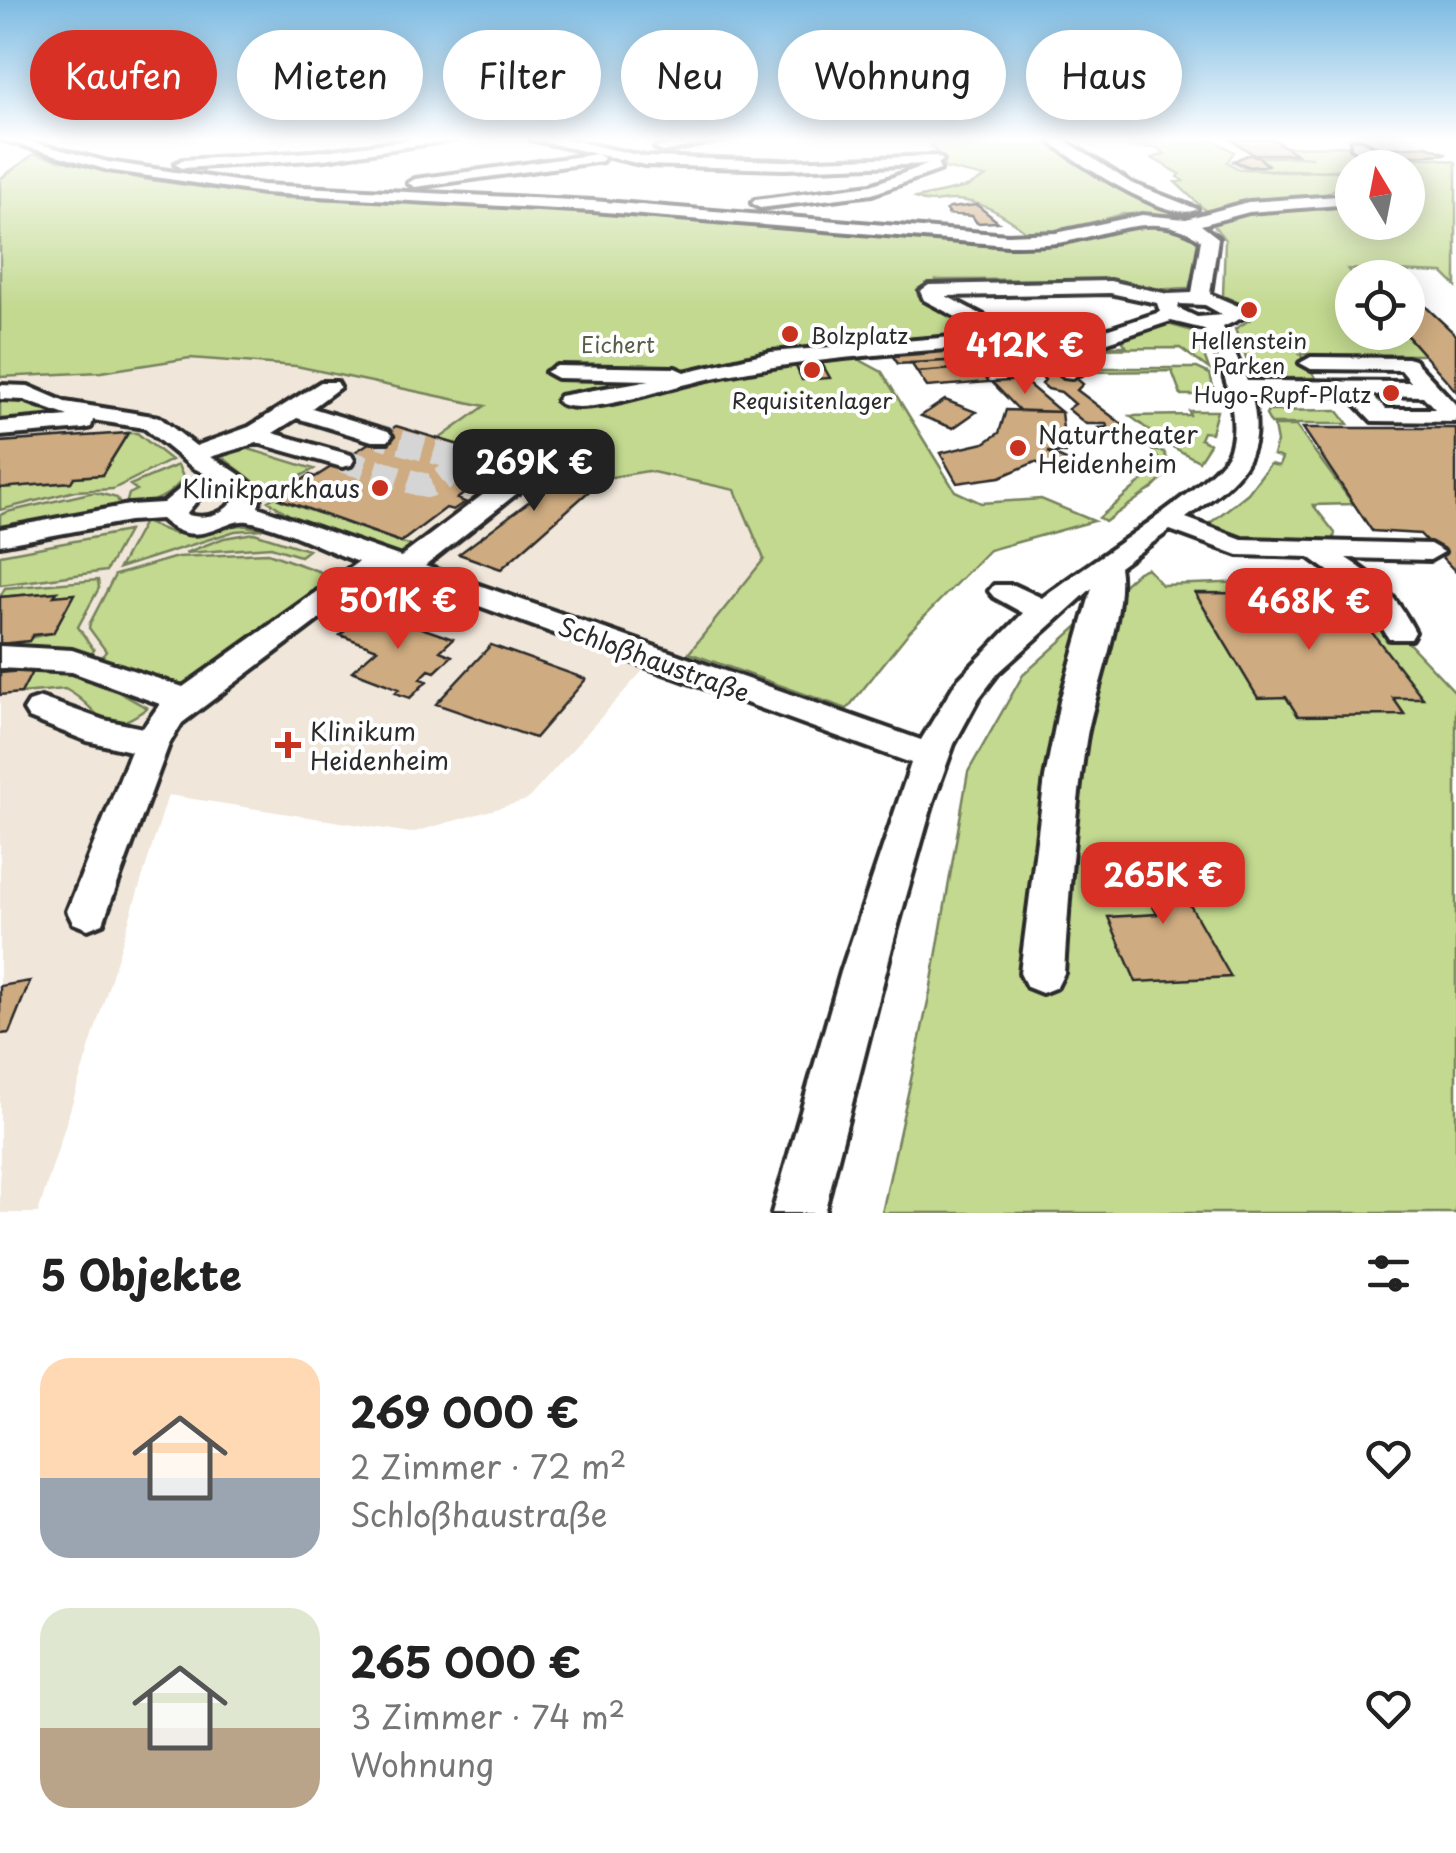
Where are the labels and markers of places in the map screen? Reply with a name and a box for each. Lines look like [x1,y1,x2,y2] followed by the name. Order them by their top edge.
[1238,299,1260,321] marker: Hellenstein Parken
[944,312,1106,397] pin: 412K €
[810,318,908,351] place label: Bolzplatz
[779,323,801,345] marker: Bolzplatz
[1191,323,1307,381] place label: Hellenstein Parken
[801,359,823,381] marker: Requisitenlager
[1194,377,1371,410] place label: Hugo-Rupf-Platz
[1380,382,1402,404] marker: Hugo-Rupf-Platz
[731,383,893,416] place label: Requisitenlager
[1038,415,1198,482] place label: Naturtheater Heidenheim
[453,429,615,514] pin: 269K €
[1007,437,1029,459] marker: Naturtheater Heidenheim
[182,469,360,507] place label: Klinikparkhaus
[369,477,391,499] marker: Klinikparkhaus
[317,567,479,652] pin: 501K €
[1228,568,1390,653] pin: 468K €
[310,712,449,779] place label: Klinikum Heidenheim
[275,732,301,758] marker: Klinikum Heidenheim
[1082,842,1244,927] pin: 265K €

